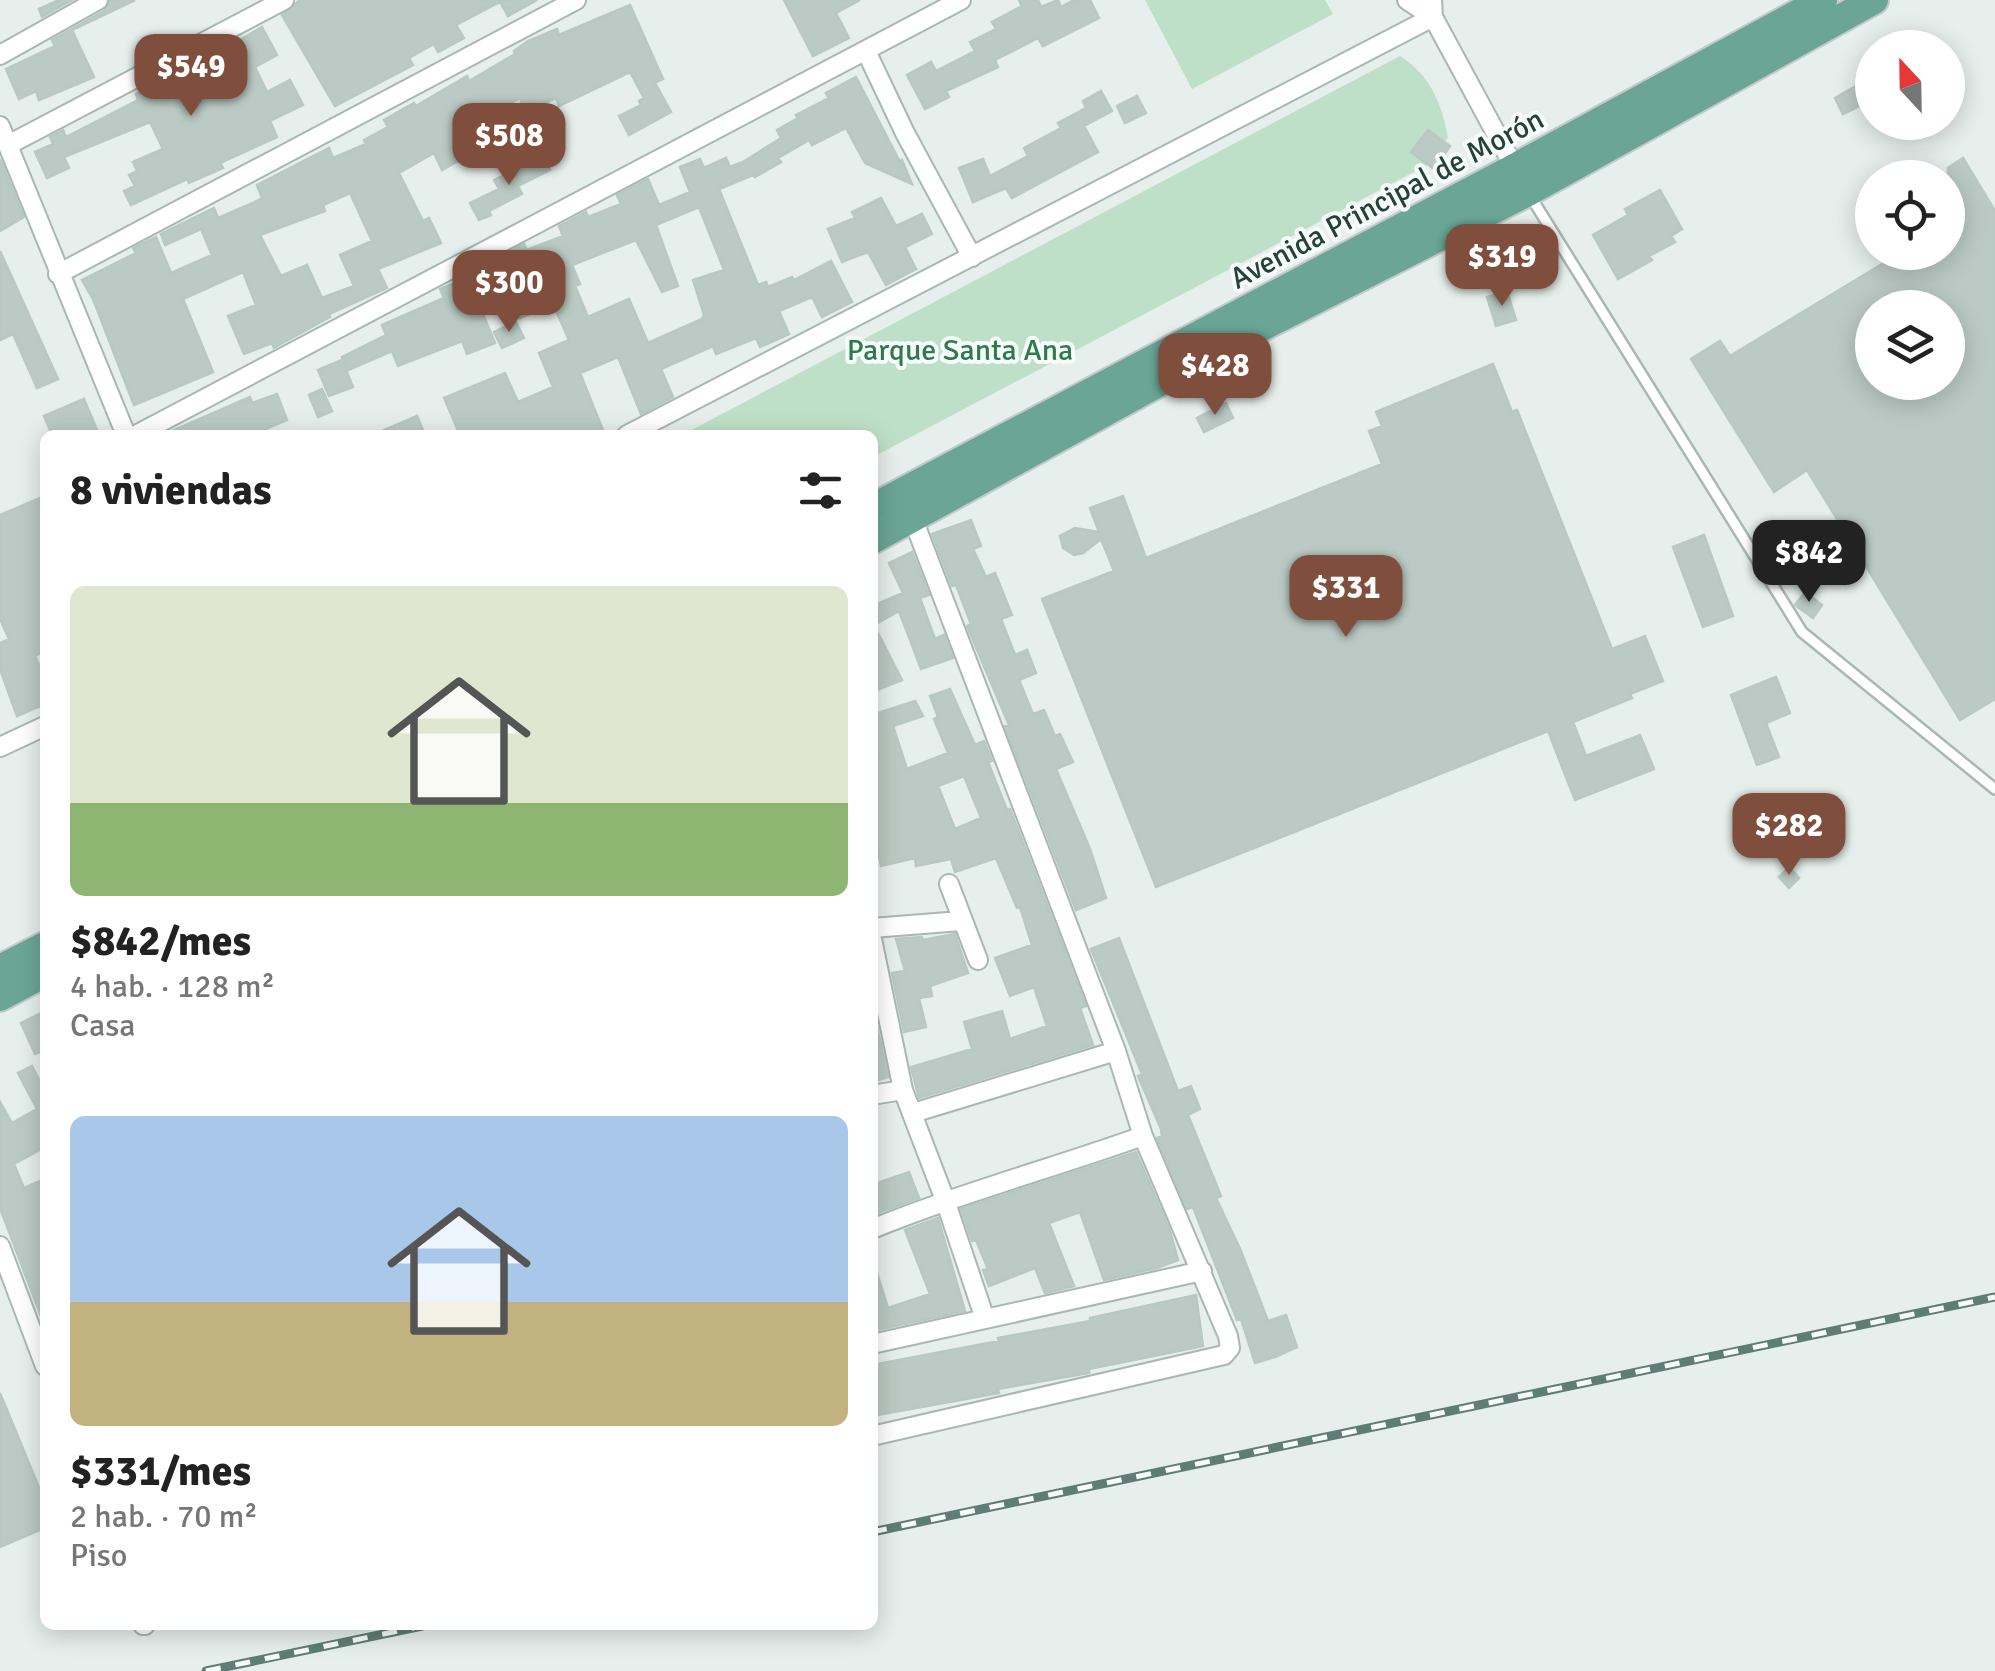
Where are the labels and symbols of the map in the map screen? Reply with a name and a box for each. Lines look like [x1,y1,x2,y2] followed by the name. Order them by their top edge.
[1855,30,1965,140] north arrow
[132,34,250,119] pin: $549
[1224,101,1550,297] street label: Avenida Principal de Morón
[450,103,568,188] pin: $508
[1443,224,1561,309] pin: $319
[450,250,568,335] pin: $300
[847,332,1073,369] park label: Parque Santa Ana
[1156,333,1274,418] pin: $428
[1750,520,1868,605] pin: $842
[1287,555,1405,640] pin: $331
[1730,793,1848,878] pin: $282

